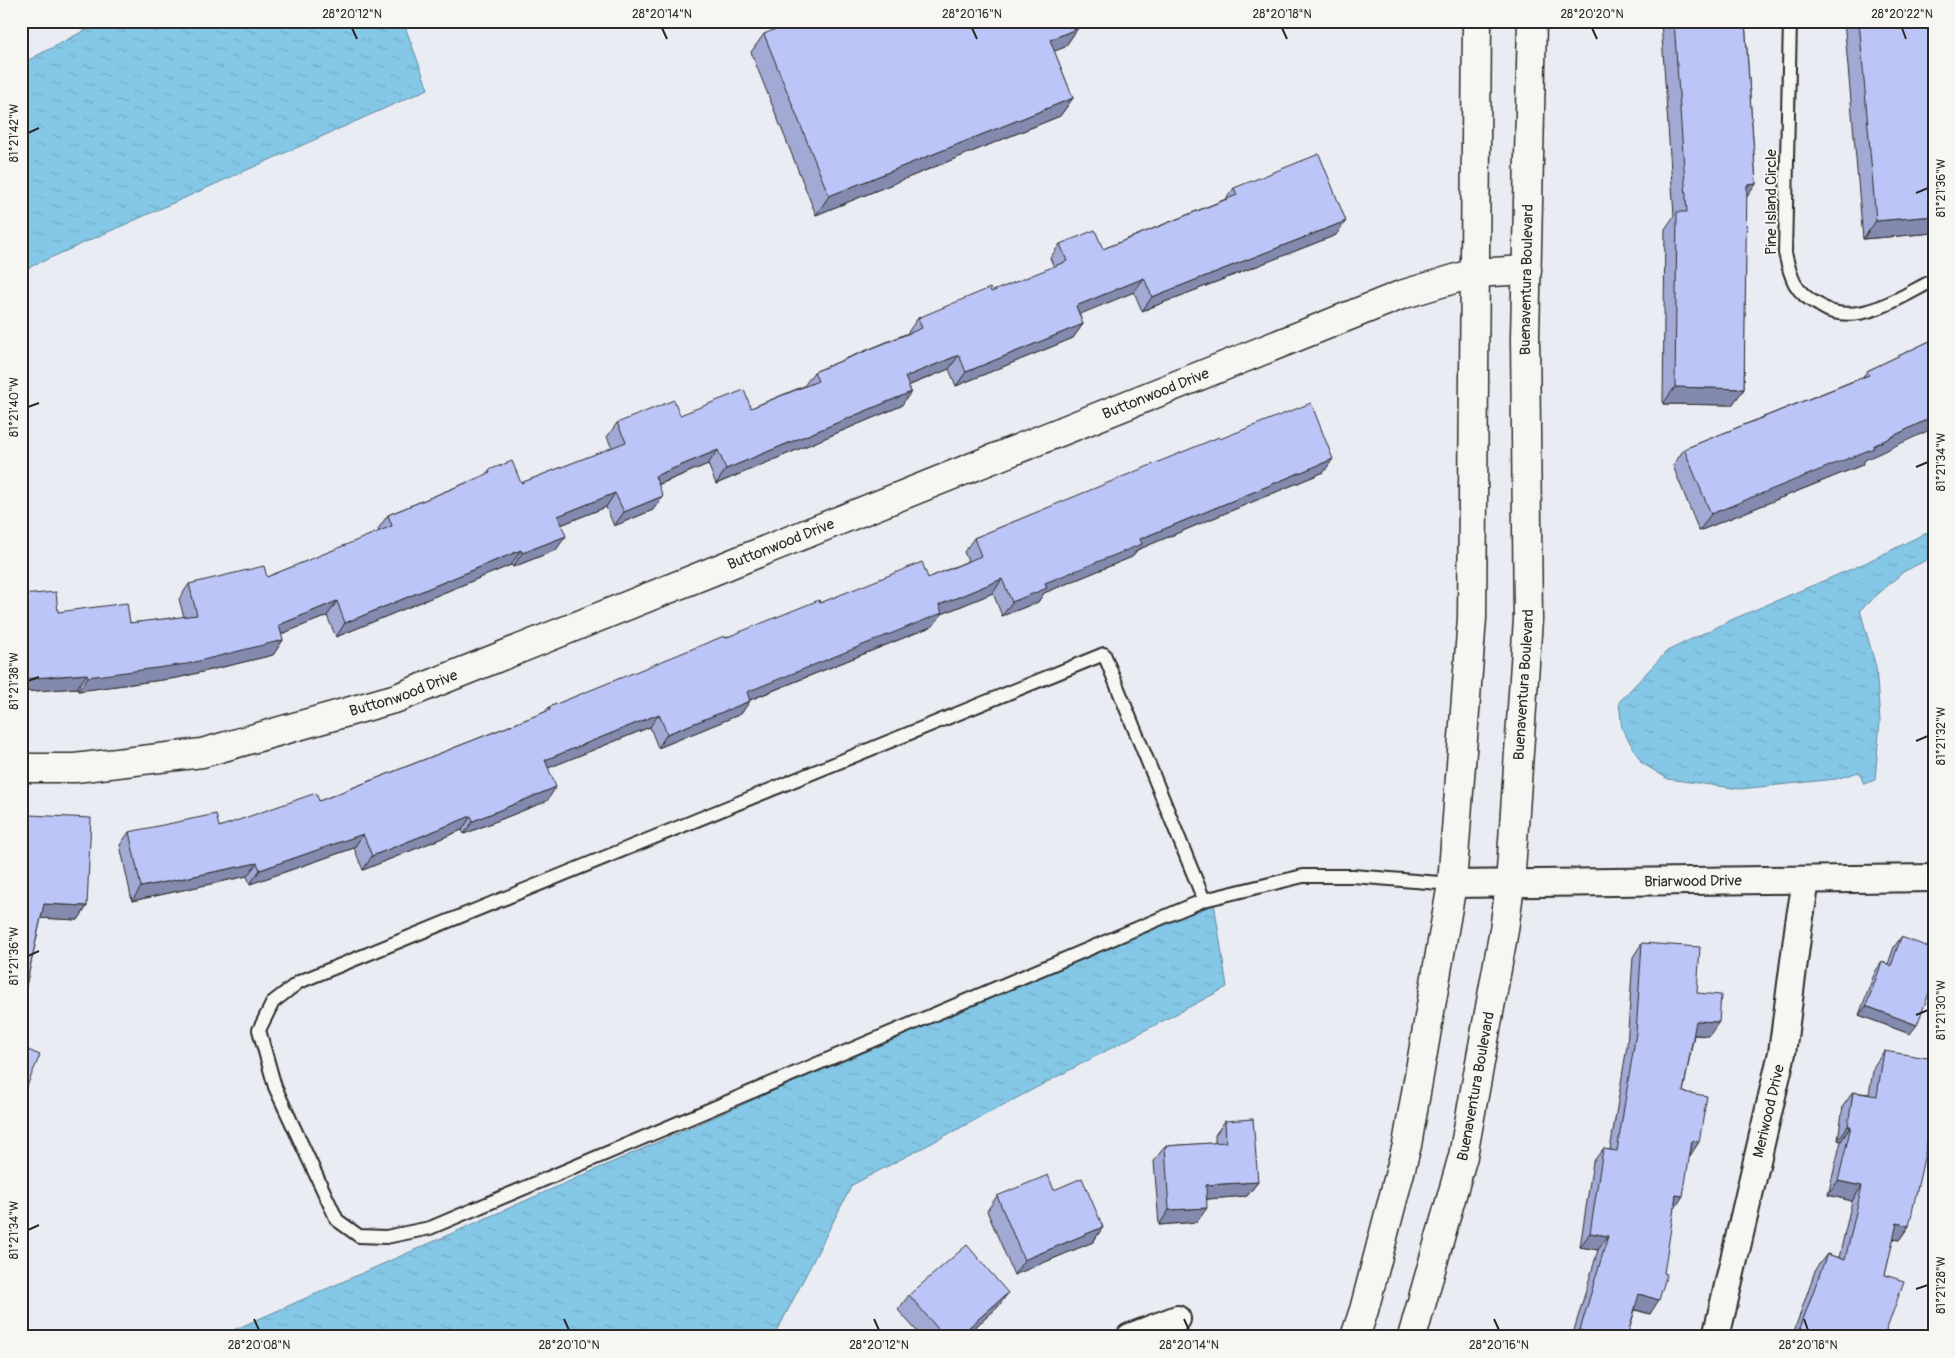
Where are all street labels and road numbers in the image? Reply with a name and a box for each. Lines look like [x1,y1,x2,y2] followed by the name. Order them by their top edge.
[1762,148,1781,255] street label: Pine Island Circle
[1515,204,1537,356] street label: Buenaventura Boulevard
[1099,363,1212,423] street label: Buttonwood Drive
[725,514,838,574] street label: Buttonwood Drive
[1509,609,1538,761] street label: Buenaventura Boulevard
[347,665,461,721] street label: Buttonwood Drive
[1644,871,1743,891] street label: Briarwood Drive
[1453,1010,1499,1163] street label: Buenaventura Boulevard
[1748,1062,1789,1160] street label: Meriwood Drive

